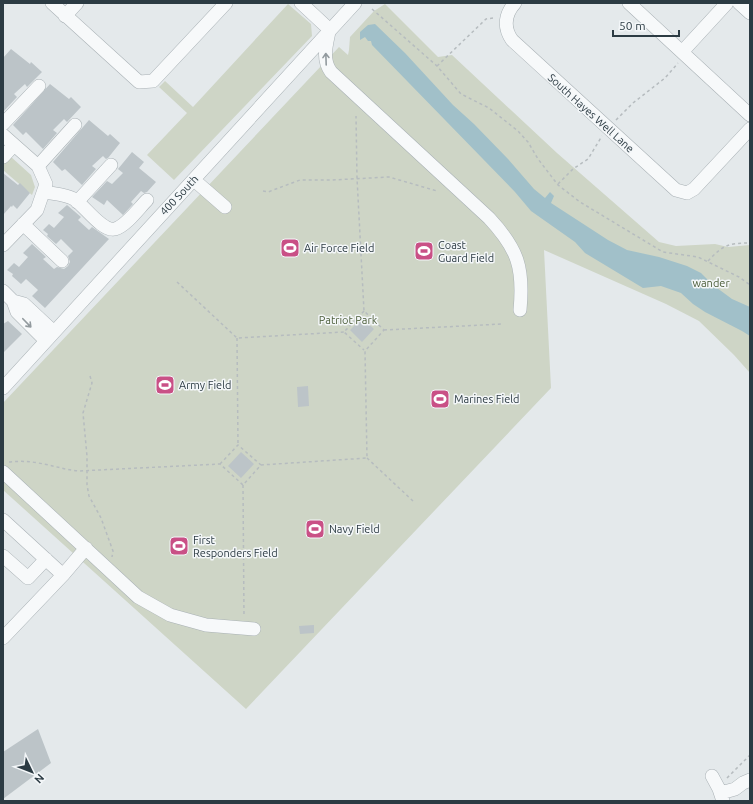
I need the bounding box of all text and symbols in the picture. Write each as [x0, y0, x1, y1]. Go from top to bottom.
scale bar [613, 12, 679, 38]
text: 50 m [619, 19, 646, 32]
one-way arrow [322, 52, 330, 65]
street label: South Hayes Well Lane [546, 71, 636, 155]
street label: 400 South [157, 173, 201, 217]
sports icon: Air Force Field [279, 237, 301, 259]
place label: Coast Guard Field [438, 239, 494, 264]
sports icon: Coast Guard Field [413, 240, 435, 262]
place label: Air Force Field [304, 242, 374, 254]
park label: wander [692, 277, 730, 289]
park label: Patriot Park [319, 314, 378, 326]
one-way arrow [22, 318, 32, 328]
sports icon: Army Field [154, 374, 176, 396]
place label: Army Field [179, 379, 231, 391]
sports icon: Marines Field [429, 388, 451, 410]
place label: Marines Field [454, 393, 520, 405]
sports icon: Navy Field [304, 518, 326, 540]
place label: Navy Field [329, 523, 380, 535]
place label: First Responders Field [193, 534, 278, 559]
sports icon: First Responders Field [168, 535, 190, 557]
north arrow [12, 752, 52, 792]
text: N [32, 772, 47, 786]

